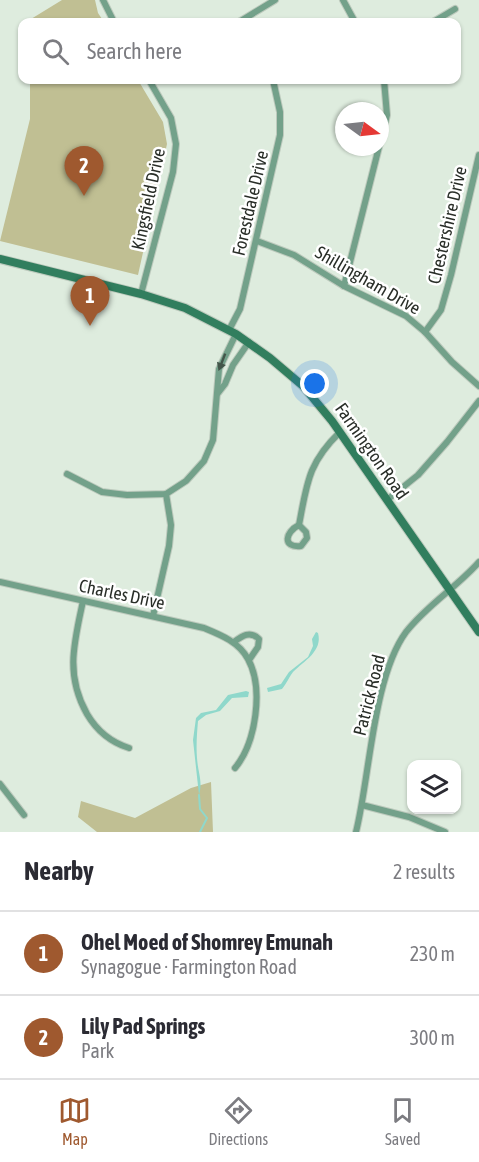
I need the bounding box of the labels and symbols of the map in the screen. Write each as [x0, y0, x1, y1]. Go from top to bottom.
north arrow [335, 102, 389, 156]
pin: 2 [64, 146, 104, 196]
street label: Kingsfield Drive [127, 146, 169, 252]
street label: Forestdale Drive [228, 148, 272, 258]
street label: Chestershire Drive [423, 164, 471, 286]
street label: Shillingham Drive [312, 241, 424, 319]
pin: 1 [70, 276, 110, 326]
one-way arrow [217, 353, 226, 371]
your location [300, 369, 329, 398]
street label: Farmington Road [331, 399, 413, 503]
street label: Charles Drive [77, 575, 167, 613]
street label: Patrick Road [349, 652, 389, 738]

